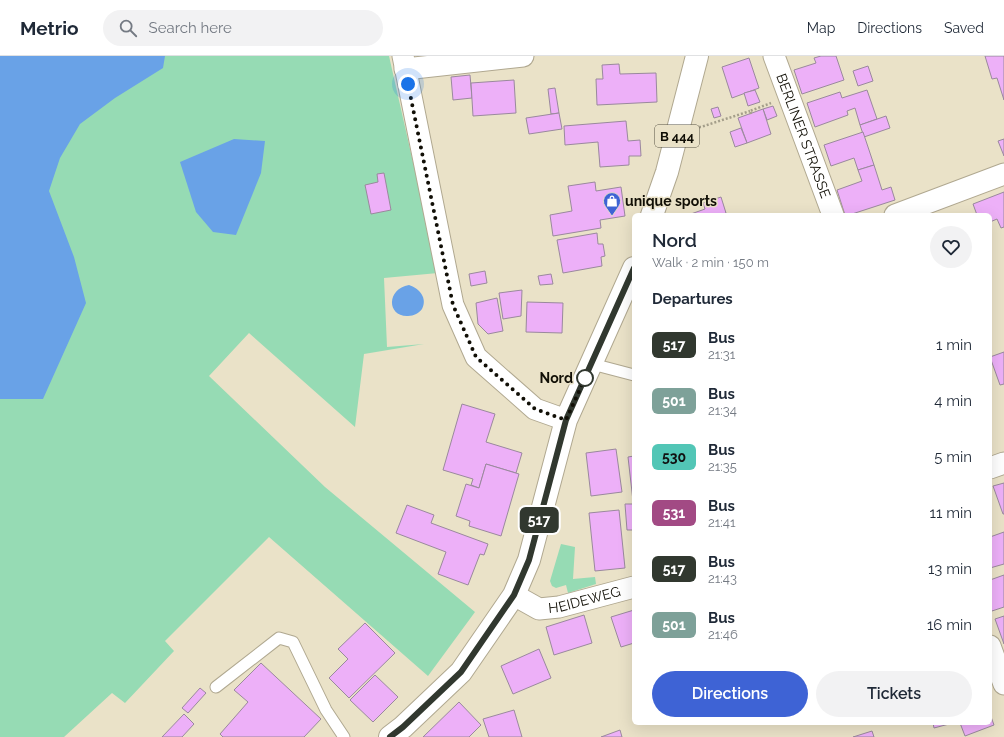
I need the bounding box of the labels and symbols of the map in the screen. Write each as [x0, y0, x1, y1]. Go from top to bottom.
street label: BERLINER STRASSE [773, 71, 834, 200]
your location [398, 74, 418, 94]
road number: B 444 [655, 125, 699, 147]
shop icon: unique sports [602, 191, 622, 216]
place label: unique sports [625, 193, 717, 209]
marker: Nord [576, 369, 594, 387]
place label: Nord [540, 370, 573, 386]
line badge: 517 [516, 507, 562, 533]
street label: HEIDEWEG [548, 583, 622, 616]

